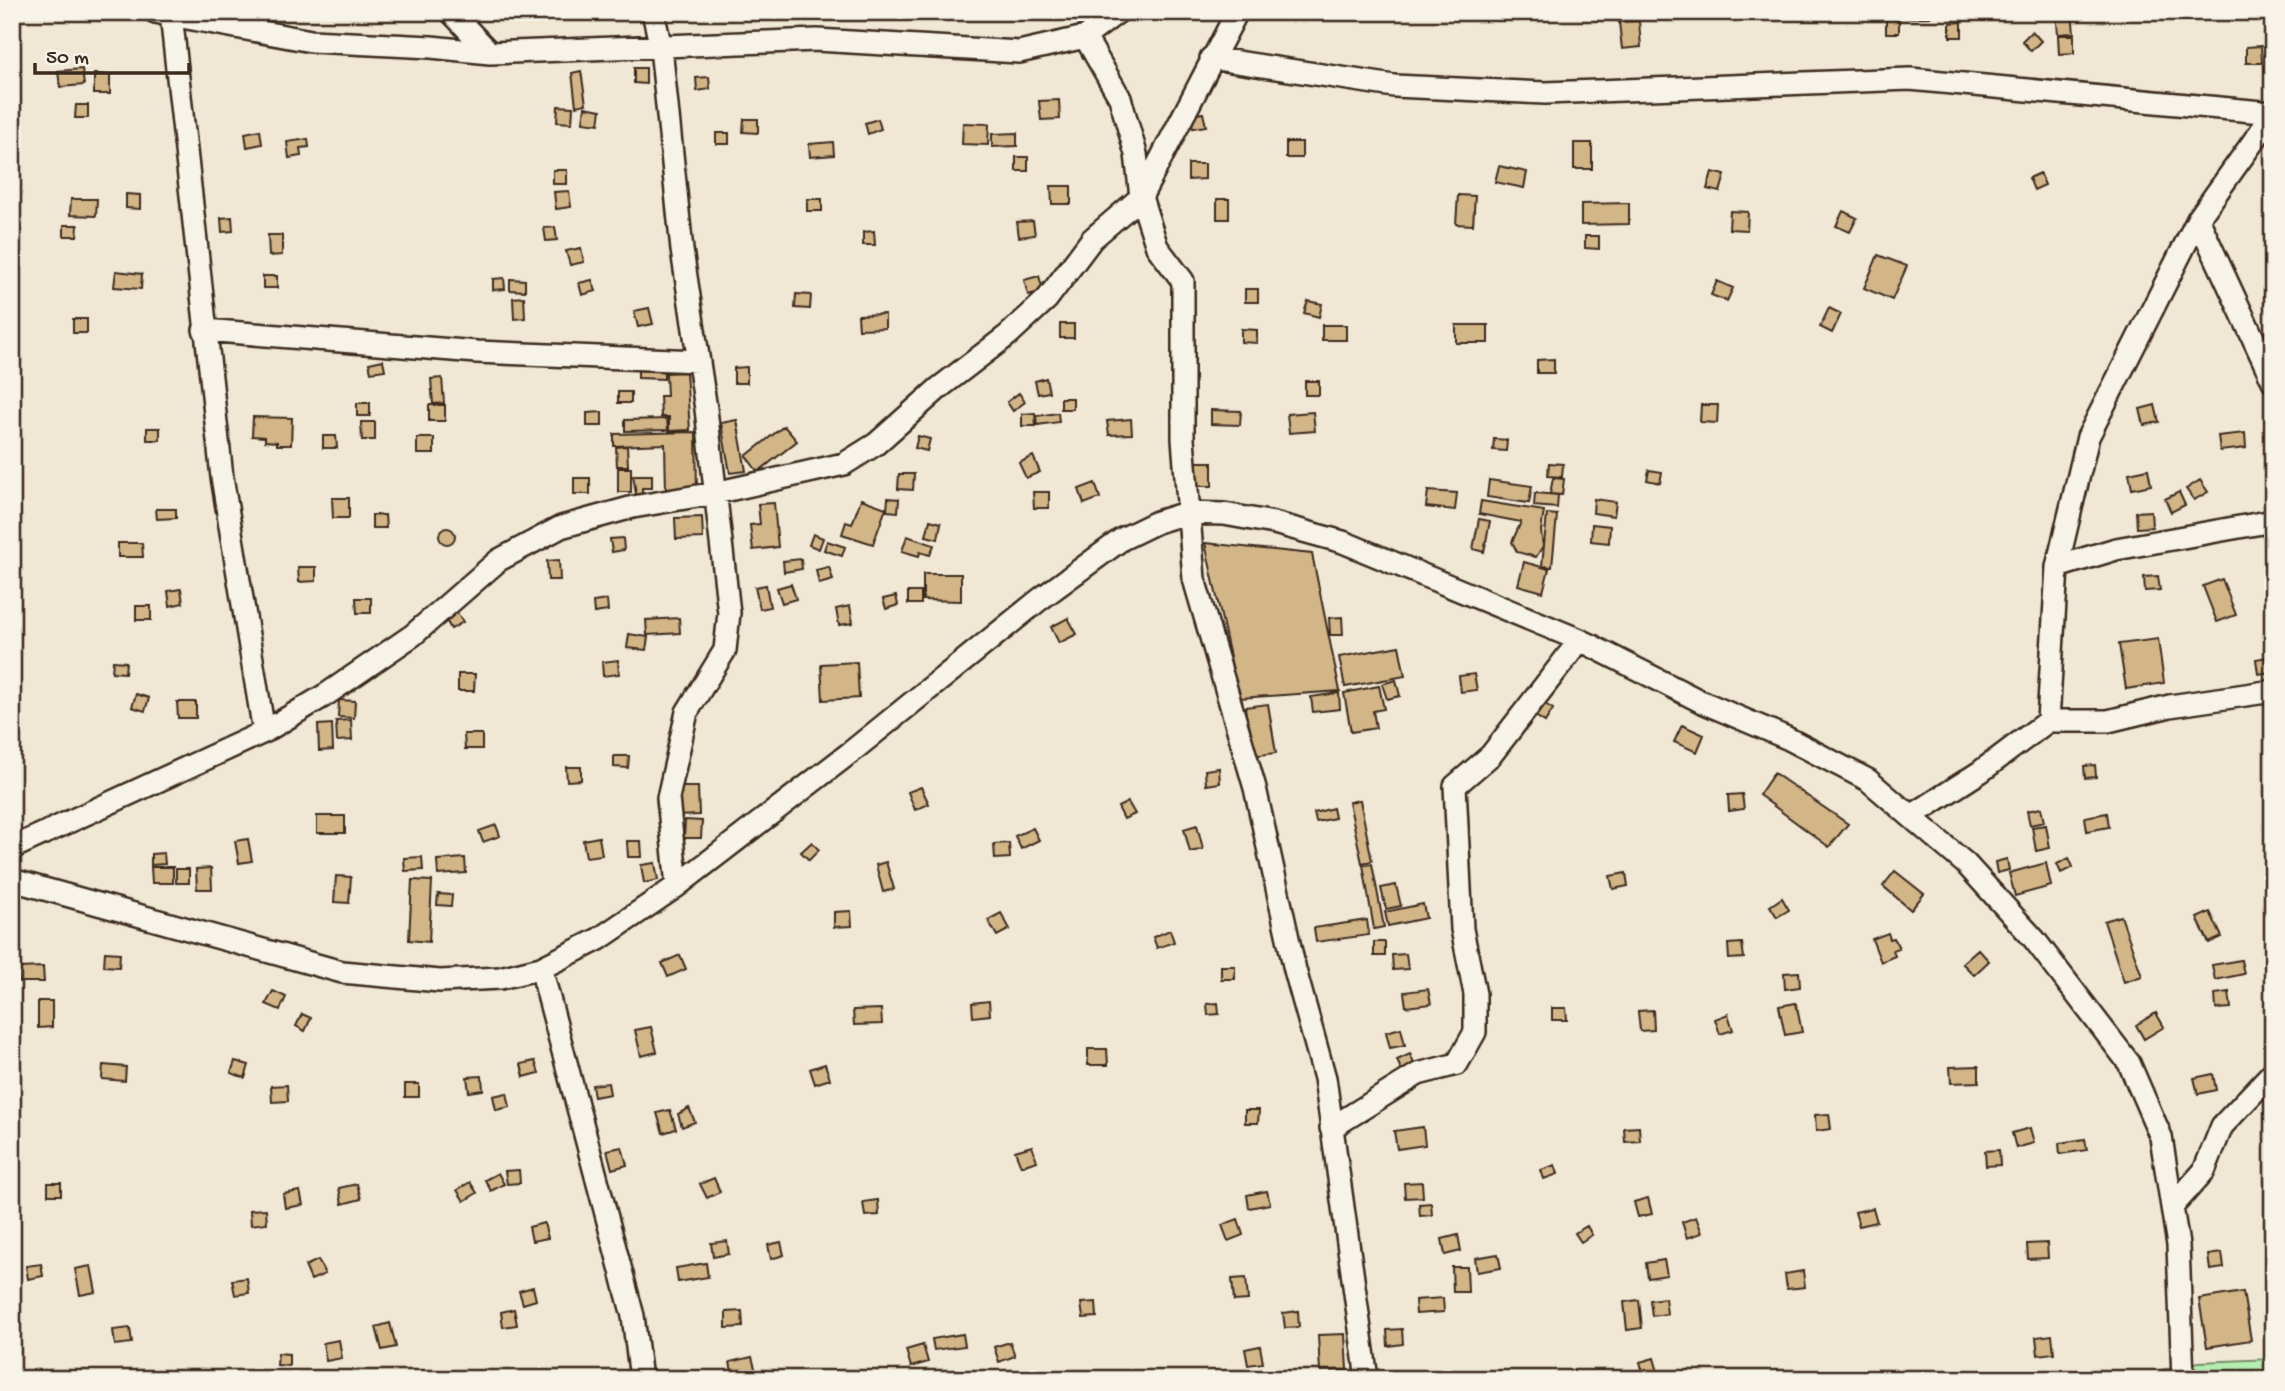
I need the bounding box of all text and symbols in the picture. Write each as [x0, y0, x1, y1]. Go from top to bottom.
scale bar [35, 32, 189, 76]
text: 50 m [46, 47, 89, 72]

